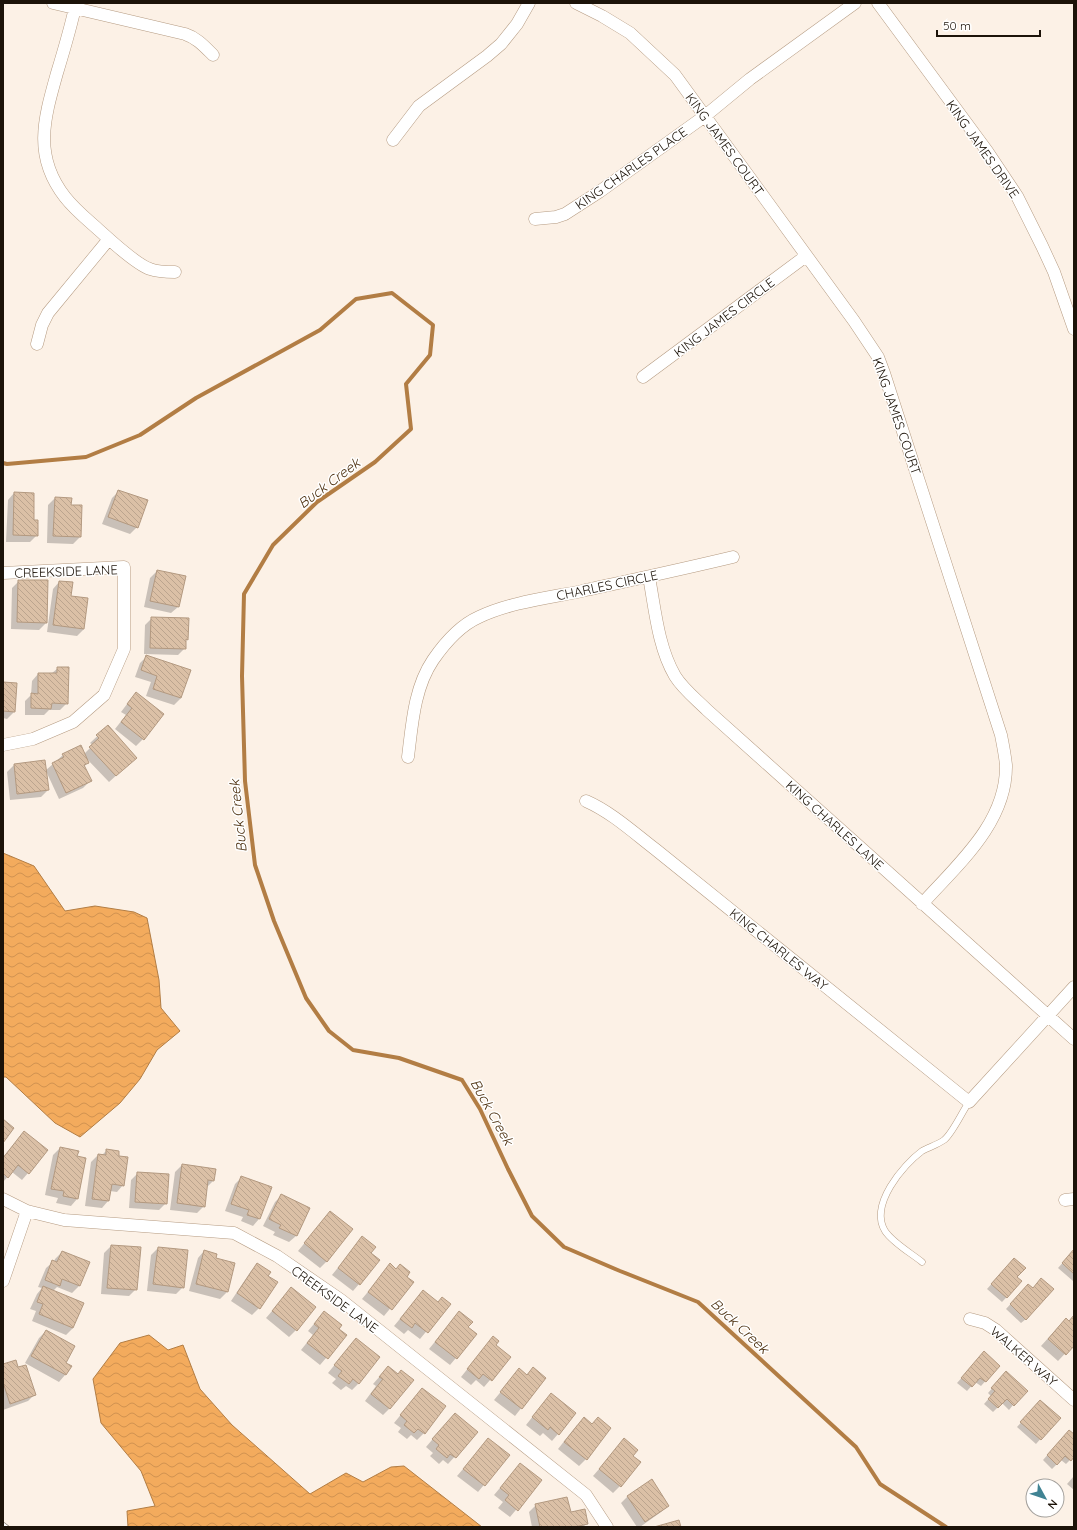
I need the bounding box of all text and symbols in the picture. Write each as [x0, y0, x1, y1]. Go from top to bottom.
scale bar [937, 12, 1040, 38]
text: 50 m [943, 18, 971, 33]
street label: KING JAMES COURT [682, 90, 768, 198]
street label: KING JAMES DRIVE [943, 97, 1023, 201]
street label: KING CHARLES PLACE [572, 123, 690, 213]
street label: KING JAMES CIRCLE [671, 274, 777, 360]
street label: KING JAMES COURT [869, 355, 925, 477]
water label: Buck Creek [294, 453, 365, 512]
street label: CREEKSIDE LANE [14, 561, 118, 581]
street label: CHARLES CIRCLE [555, 566, 659, 604]
water label: Buck Creek [225, 777, 251, 853]
street label: KING CHARLES LANE [783, 777, 887, 873]
street label: KING CHARLES WAY [727, 905, 832, 994]
water label: Buck Creek [466, 1076, 518, 1150]
street label: CREEKSIDE LANE [288, 1262, 382, 1336]
water label: Buck Creek [707, 1294, 774, 1359]
street label: WALKER WAY [987, 1323, 1061, 1390]
north arrow [1025, 1478, 1065, 1518]
text: N [1045, 1497, 1061, 1512]

